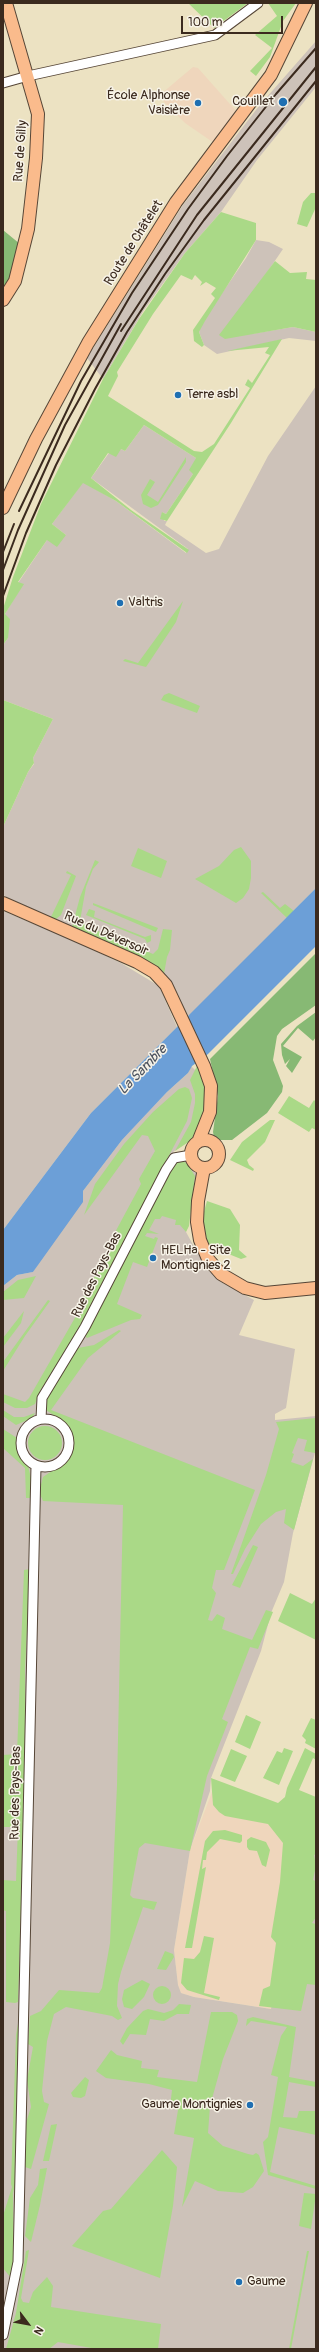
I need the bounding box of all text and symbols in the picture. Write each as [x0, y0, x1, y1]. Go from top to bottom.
scale bar [183, 8, 285, 34]
text: 100 m [188, 15, 222, 30]
place label: École Alphonse Vaisière [107, 88, 190, 119]
place label: Couillet [232, 94, 274, 110]
marker: Couillet [277, 96, 289, 108]
marker: École Alphonse Vaisière [193, 98, 203, 108]
street label: Rue de Gilly [11, 120, 31, 182]
street label: Route de Châtelet [101, 197, 167, 289]
place label: Terre asbl [186, 387, 238, 403]
marker: Terre asbl [173, 390, 183, 400]
place label: Valtris [128, 595, 163, 611]
marker: Valtris [115, 598, 125, 608]
street label: Rue du Déversoir [61, 908, 151, 960]
water label: La Sambre [115, 1041, 171, 1099]
street label: Rue des Pays-Bas [69, 1230, 125, 1320]
place label: HELHa - Site Montignies 2 [161, 1243, 231, 1274]
marker: HELHa - Site Montignies 2 [148, 1253, 158, 1263]
street label: Rue des Pays-Bas [7, 1746, 25, 1840]
place label: Gaume Montignies [141, 2097, 242, 2113]
marker: Gaume Montignies [245, 2100, 255, 2110]
place label: Gaume [247, 2274, 286, 2290]
marker: Gaume [234, 2277, 244, 2287]
north arrow [8, 2304, 48, 2344]
text: N [31, 2324, 46, 2337]

